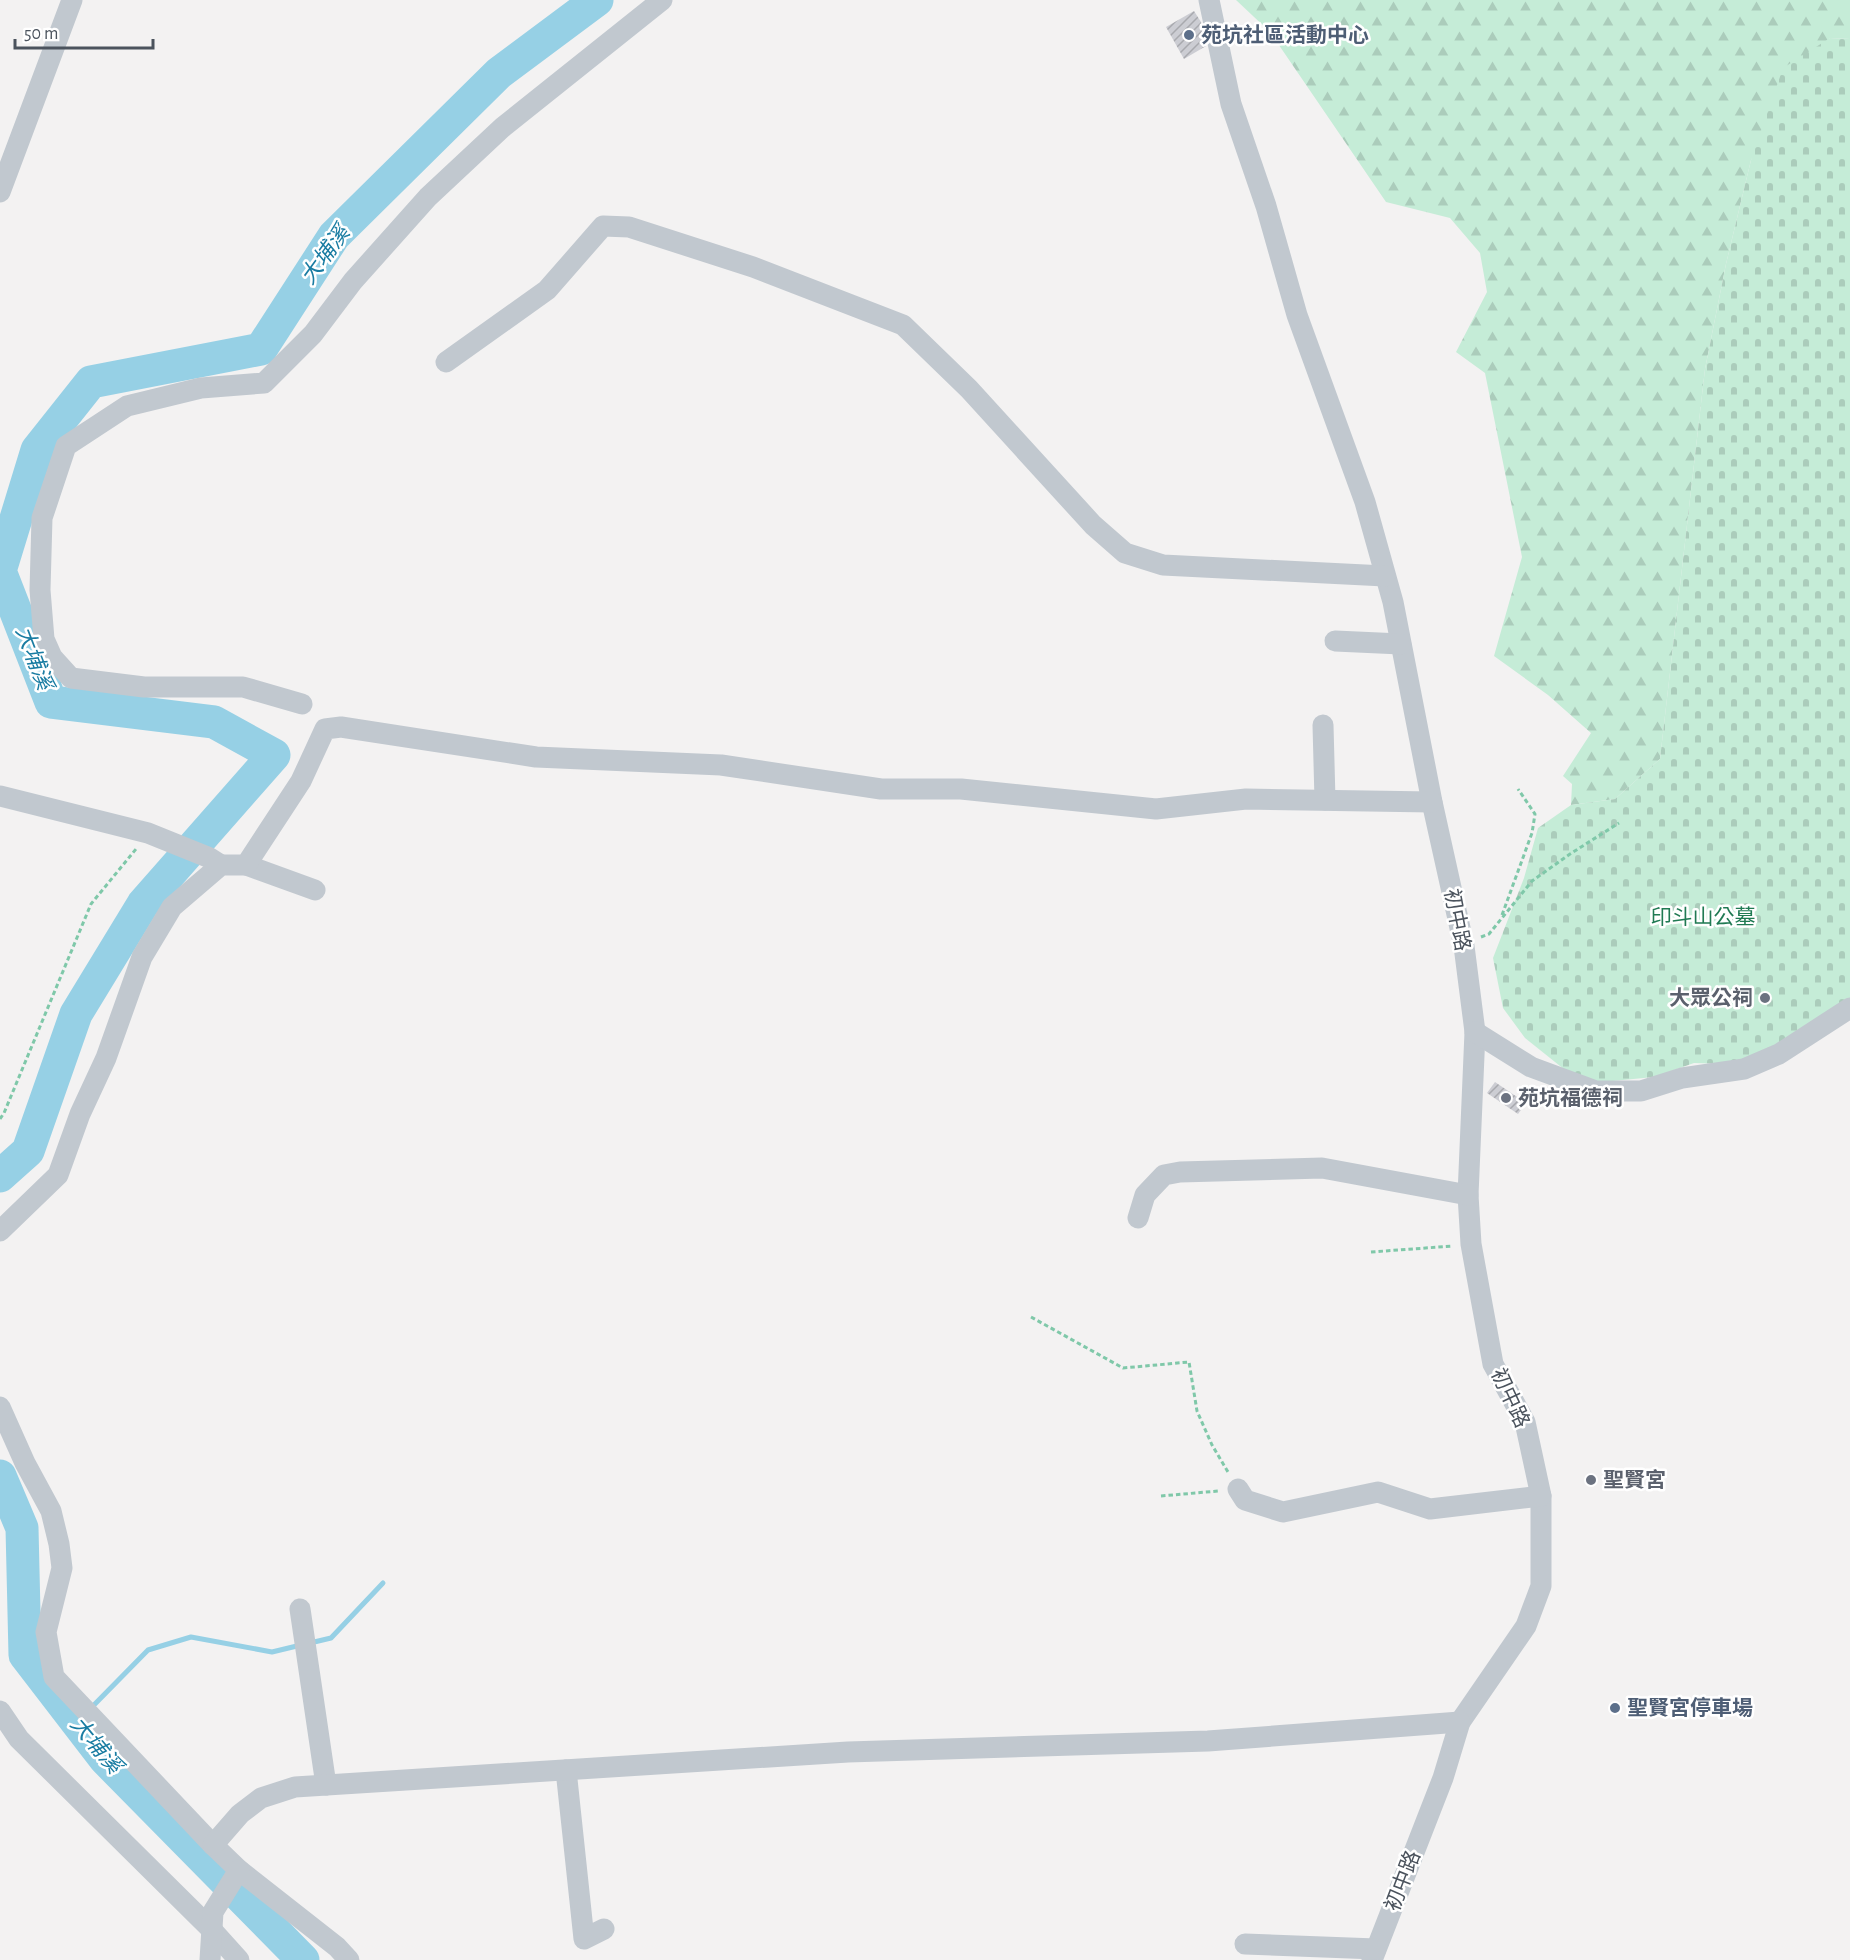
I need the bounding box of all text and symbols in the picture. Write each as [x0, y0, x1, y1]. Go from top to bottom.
scale bar [15, 12, 153, 50]
place label: 苑坑社區活動中心 [1201, 23, 1369, 46]
text: 50 m [24, 25, 58, 43]
marker: 苑坑社區活動中心 [1182, 28, 1196, 42]
water label: 大埔溪 [296, 219, 355, 288]
water label: 大埔溪 [12, 623, 58, 696]
street label: 初中路 [1441, 887, 1474, 953]
park label: 印斗山公墓 [1651, 906, 1756, 928]
place label: 大眾公祠 [1669, 987, 1753, 1009]
marker: 大眾公祠 [1758, 991, 1772, 1005]
place label: 苑坑福德祠 [1518, 1086, 1623, 1109]
marker: 苑坑福德祠 [1499, 1091, 1513, 1105]
street label: 初中路 [1487, 1365, 1534, 1431]
place label: 聖賢宮 [1603, 1468, 1666, 1491]
marker: 聖賢宮 [1584, 1473, 1598, 1487]
place label: 聖賢宮停車場 [1627, 1696, 1753, 1719]
marker: 聖賢宮停車場 [1608, 1701, 1622, 1715]
water label: 大埔溪 [66, 1712, 128, 1780]
street label: 初中路 [1381, 1847, 1424, 1914]

